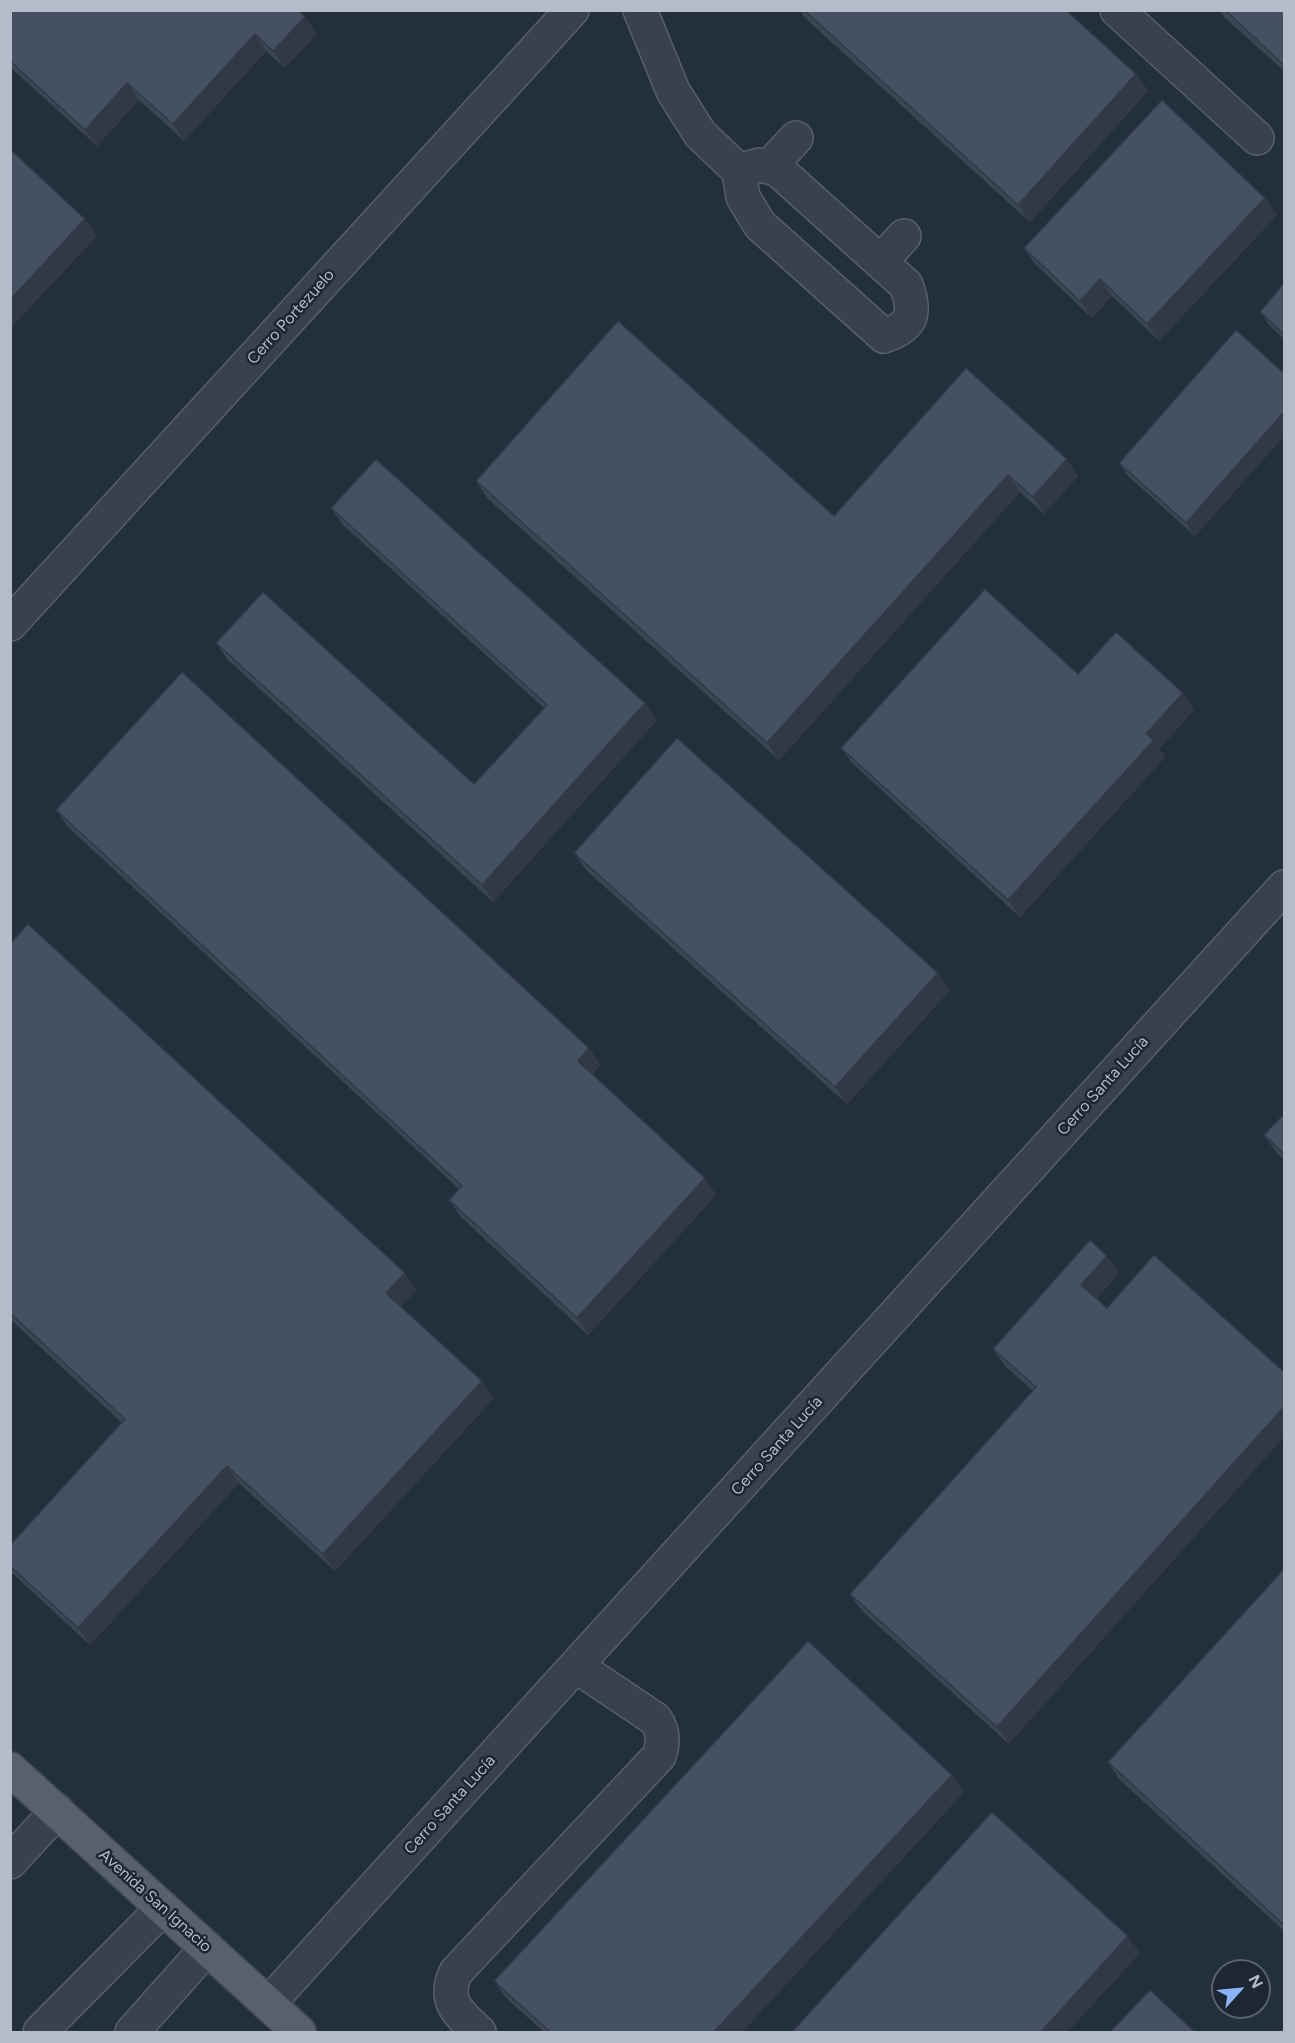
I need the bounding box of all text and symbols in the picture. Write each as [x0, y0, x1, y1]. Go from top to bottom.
street label: Cerro Portezuelo [243, 266, 339, 368]
street label: Cerro Santa Lucía [1053, 1032, 1153, 1140]
street label: Cerro Santa Lucía [727, 1392, 827, 1500]
street label: Cerro Santa Lucía [400, 1751, 500, 1859]
street label: Avenida San Ignacio [95, 1845, 215, 1957]
north arrow [1211, 1959, 1271, 2019]
text: N [1244, 1972, 1267, 1991]

